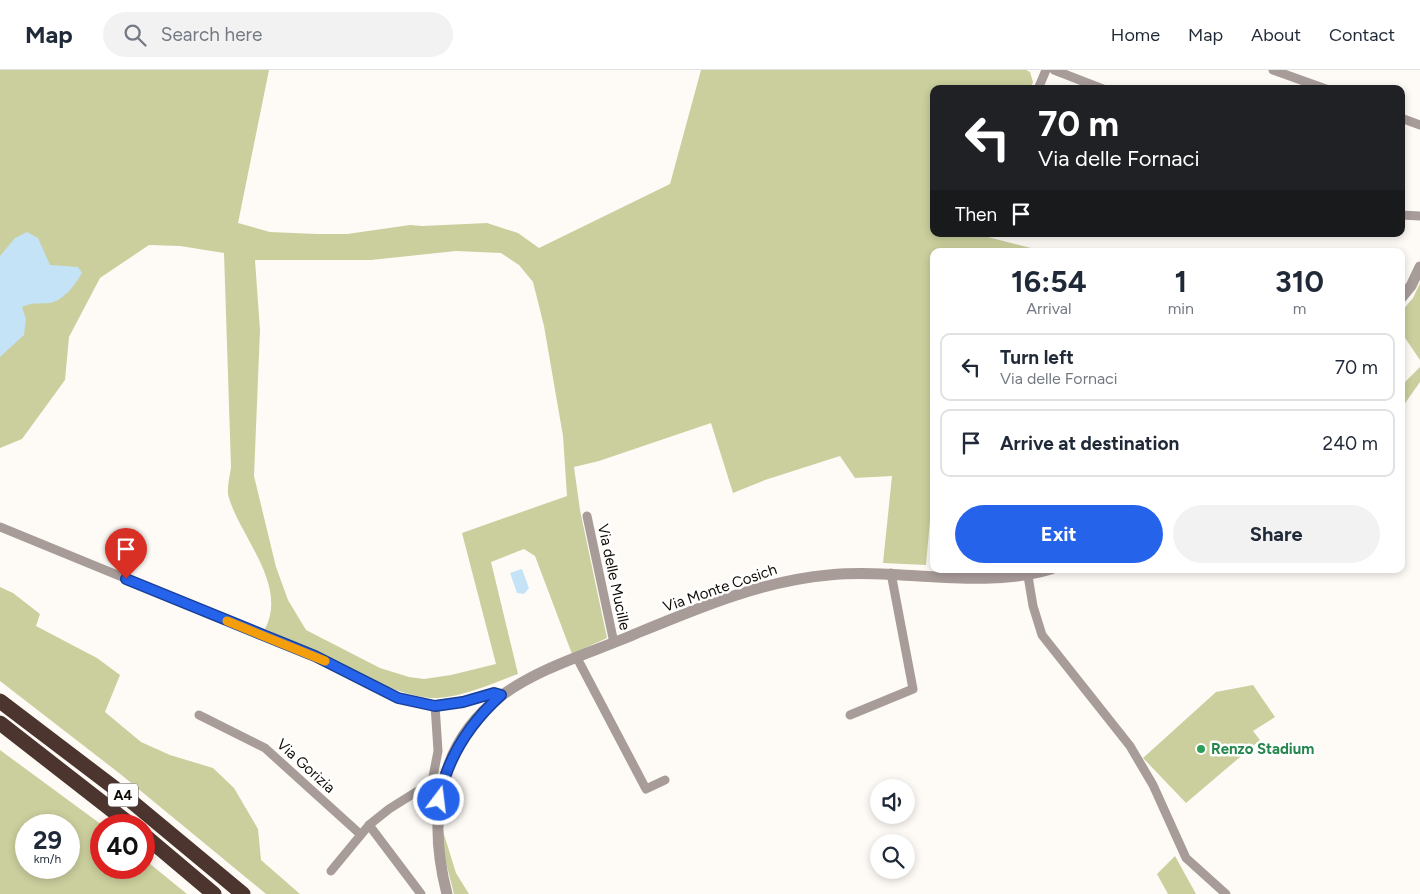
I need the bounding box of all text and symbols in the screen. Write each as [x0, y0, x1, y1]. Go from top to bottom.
search box [103, 12, 453, 57]
text: Map [25, 20, 73, 49]
icon: search [121, 21, 149, 49]
text: Search here [161, 23, 262, 46]
text: Home [1111, 24, 1160, 46]
text: Map [1188, 24, 1223, 46]
text: About [1251, 24, 1301, 46]
text: Contact [1329, 24, 1395, 46]
text: 70 m [1038, 103, 1119, 145]
icon: left [955, 105, 1020, 170]
text: Via delle Fornaci [1038, 145, 1200, 172]
icon: arrive [1007, 200, 1035, 228]
text: Then [955, 203, 997, 226]
text: 16:54 [1011, 263, 1087, 300]
text: 1 [1175, 263, 1187, 300]
text: 310 [1275, 263, 1324, 300]
text: Arrival [1026, 299, 1071, 318]
text: min [1168, 299, 1194, 318]
text: m [1293, 299, 1306, 318]
text: Turn left [1000, 346, 1074, 369]
icon: left [957, 353, 985, 381]
text: 70 m [1335, 356, 1378, 379]
text: Via delle Fornaci [1000, 369, 1118, 388]
icon: arrive [957, 429, 985, 457]
text: Arrive at destination [1000, 432, 1179, 455]
text: 240 m [1323, 432, 1378, 455]
button: Exit [955, 505, 1163, 563]
button: Share [1173, 505, 1380, 563]
street label: Via delle Mucille [594, 522, 634, 632]
pin [105, 528, 147, 579]
icon: arrive [112, 535, 140, 563]
street label: Via Monte Cosich [661, 560, 779, 616]
street label: Via Gorizia [273, 735, 339, 797]
place label: Renzo Stadium [1211, 740, 1314, 758]
marker: Renzo Stadium [1195, 743, 1207, 755]
position arrow [412, 773, 464, 825]
map controls [870, 779, 915, 879]
button: sound [870, 779, 915, 824]
road number: A4 [108, 784, 138, 806]
speed limit sign: 40 [90, 814, 155, 879]
text: 29 [33, 825, 62, 855]
button: search [870, 834, 915, 879]
text: km/h [34, 852, 61, 866]

